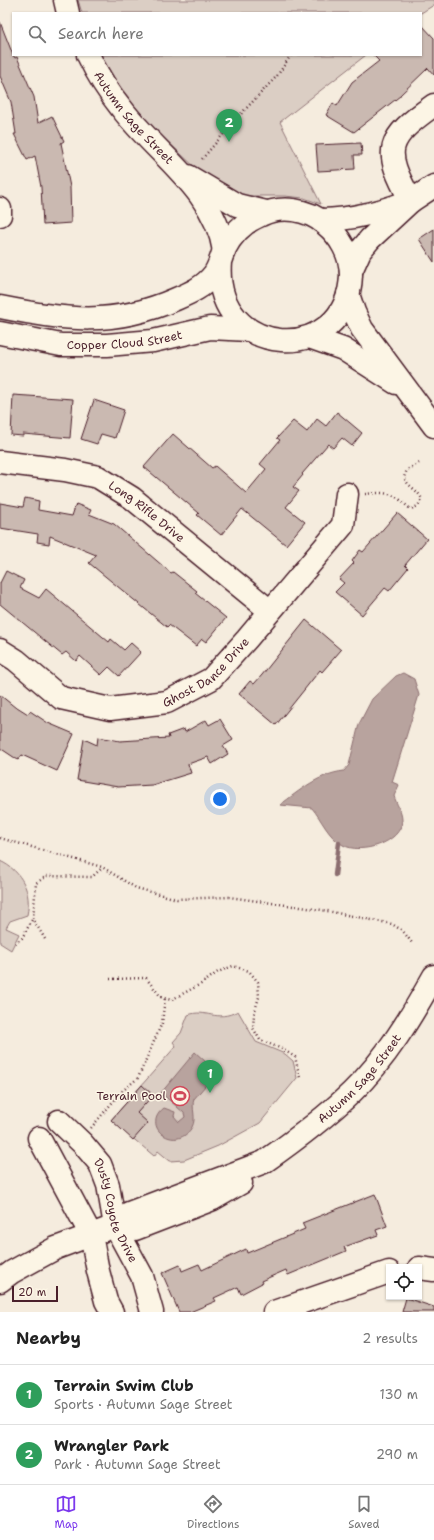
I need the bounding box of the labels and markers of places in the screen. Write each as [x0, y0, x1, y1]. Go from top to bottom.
pin: 2 [216, 109, 242, 142]
pin: 1 [197, 1060, 223, 1093]
sports icon: Terrain Pool [169, 1085, 191, 1107]
place label: Terrain Pool [97, 1088, 166, 1104]

